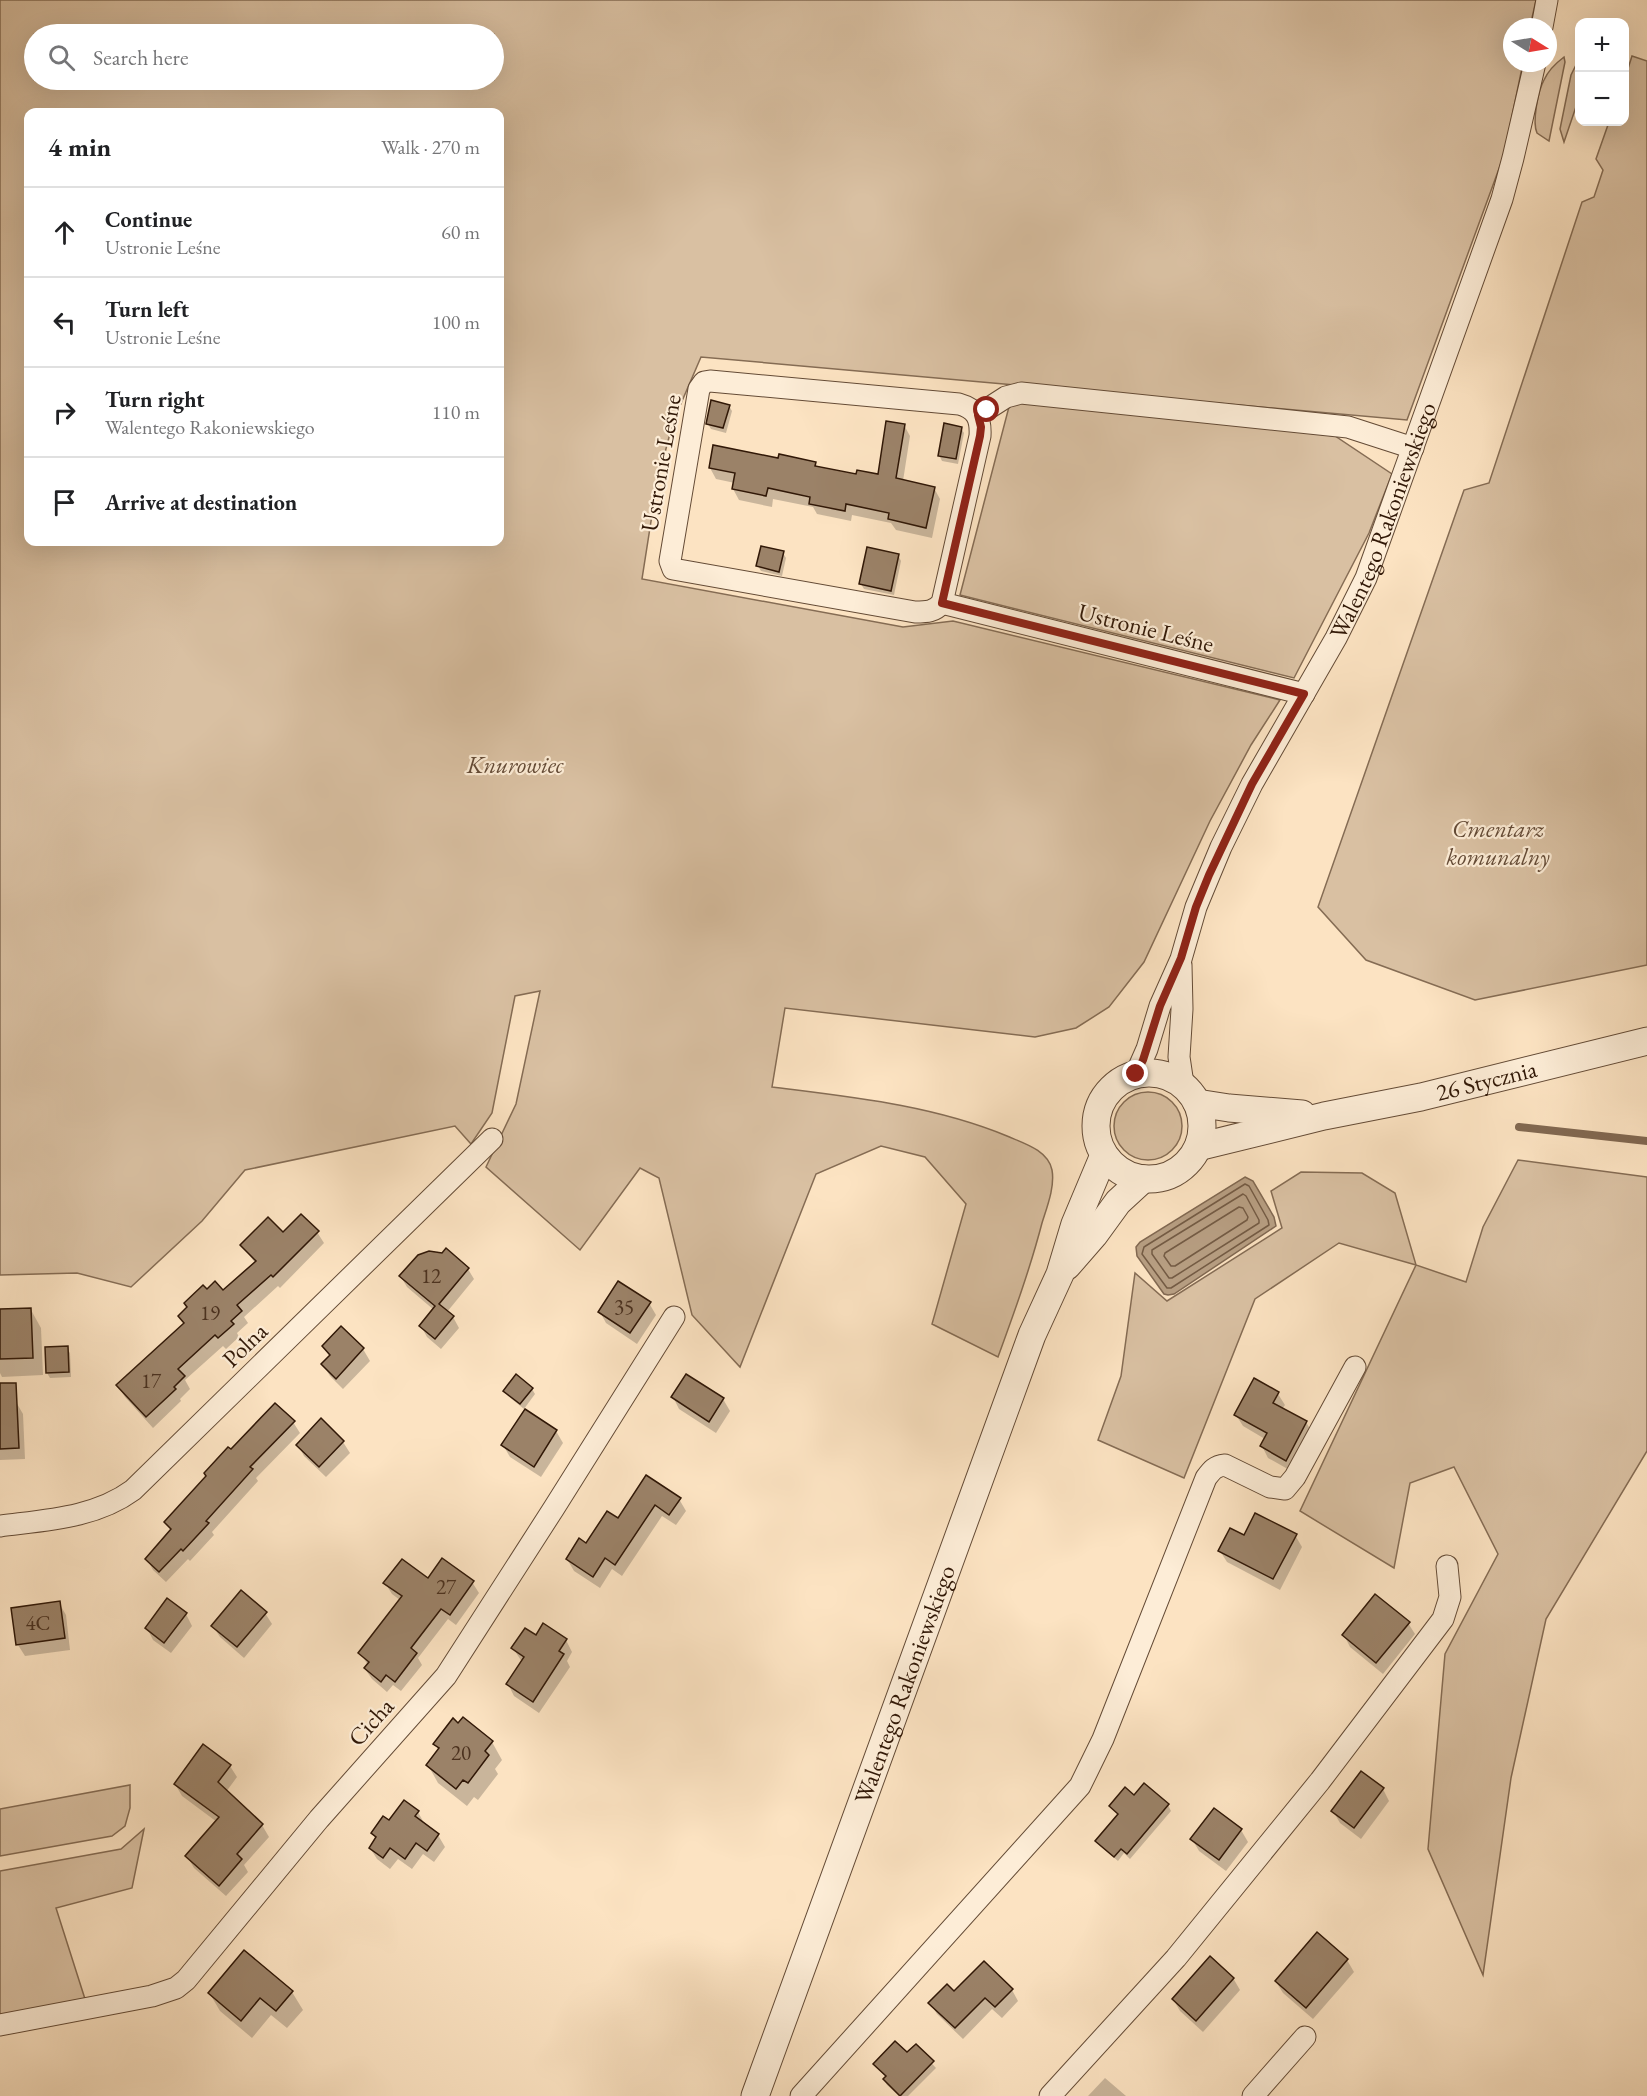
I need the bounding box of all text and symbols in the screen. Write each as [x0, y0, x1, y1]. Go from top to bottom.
north arrow [1503, 18, 1557, 72]
map controls [1575, 18, 1629, 126]
button: + [1575, 18, 1629, 72]
search box [24, 24, 504, 90]
icon: search [45, 41, 78, 74]
text: Search here [93, 43, 188, 72]
button: − [1575, 72, 1629, 126]
text: 4 min [48, 130, 111, 164]
text: Walk · 270 m [381, 134, 480, 160]
text: Continue [105, 205, 192, 234]
icon: ahead [48, 216, 81, 249]
text: 60 m [441, 219, 480, 245]
text: Ustronie Leśne [105, 234, 221, 260]
text: Turn left [105, 295, 189, 324]
icon: left [48, 306, 81, 339]
text: 100 m [432, 309, 480, 335]
text: Ustronie Leśne [105, 324, 221, 350]
text: Turn right [105, 385, 204, 414]
street label: Ustronie Leśne [633, 392, 688, 534]
icon: right [48, 396, 81, 429]
route start [973, 396, 999, 422]
street label: Walentego Rakoniewskiego [1322, 398, 1443, 644]
text: 110 m [432, 399, 480, 425]
text: Walentego Rakoniewskiego [105, 414, 315, 440]
icon: arrive [48, 486, 81, 519]
text: Arrive at destination [105, 488, 297, 517]
street label: Ustronie Leśne [1075, 596, 1217, 659]
park label: Knurowiec [466, 749, 564, 780]
park label: Cmentarz komunalny [1446, 813, 1550, 872]
street label: 26 Stycznia [1433, 1053, 1540, 1108]
route end [1122, 1060, 1148, 1086]
house number: 12 [421, 1262, 441, 1289]
house number: 35 [614, 1293, 634, 1320]
house number: 19 [200, 1299, 220, 1326]
street label: Polna [215, 1315, 274, 1374]
house number: 17 [141, 1367, 162, 1394]
street label: Walentego Rakoniewskiego [847, 1560, 962, 1808]
house number: 27 [436, 1573, 457, 1600]
house number: 4C [26, 1609, 51, 1636]
street label: Cicha [341, 1691, 401, 1752]
house number: 20 [451, 1739, 471, 1766]

